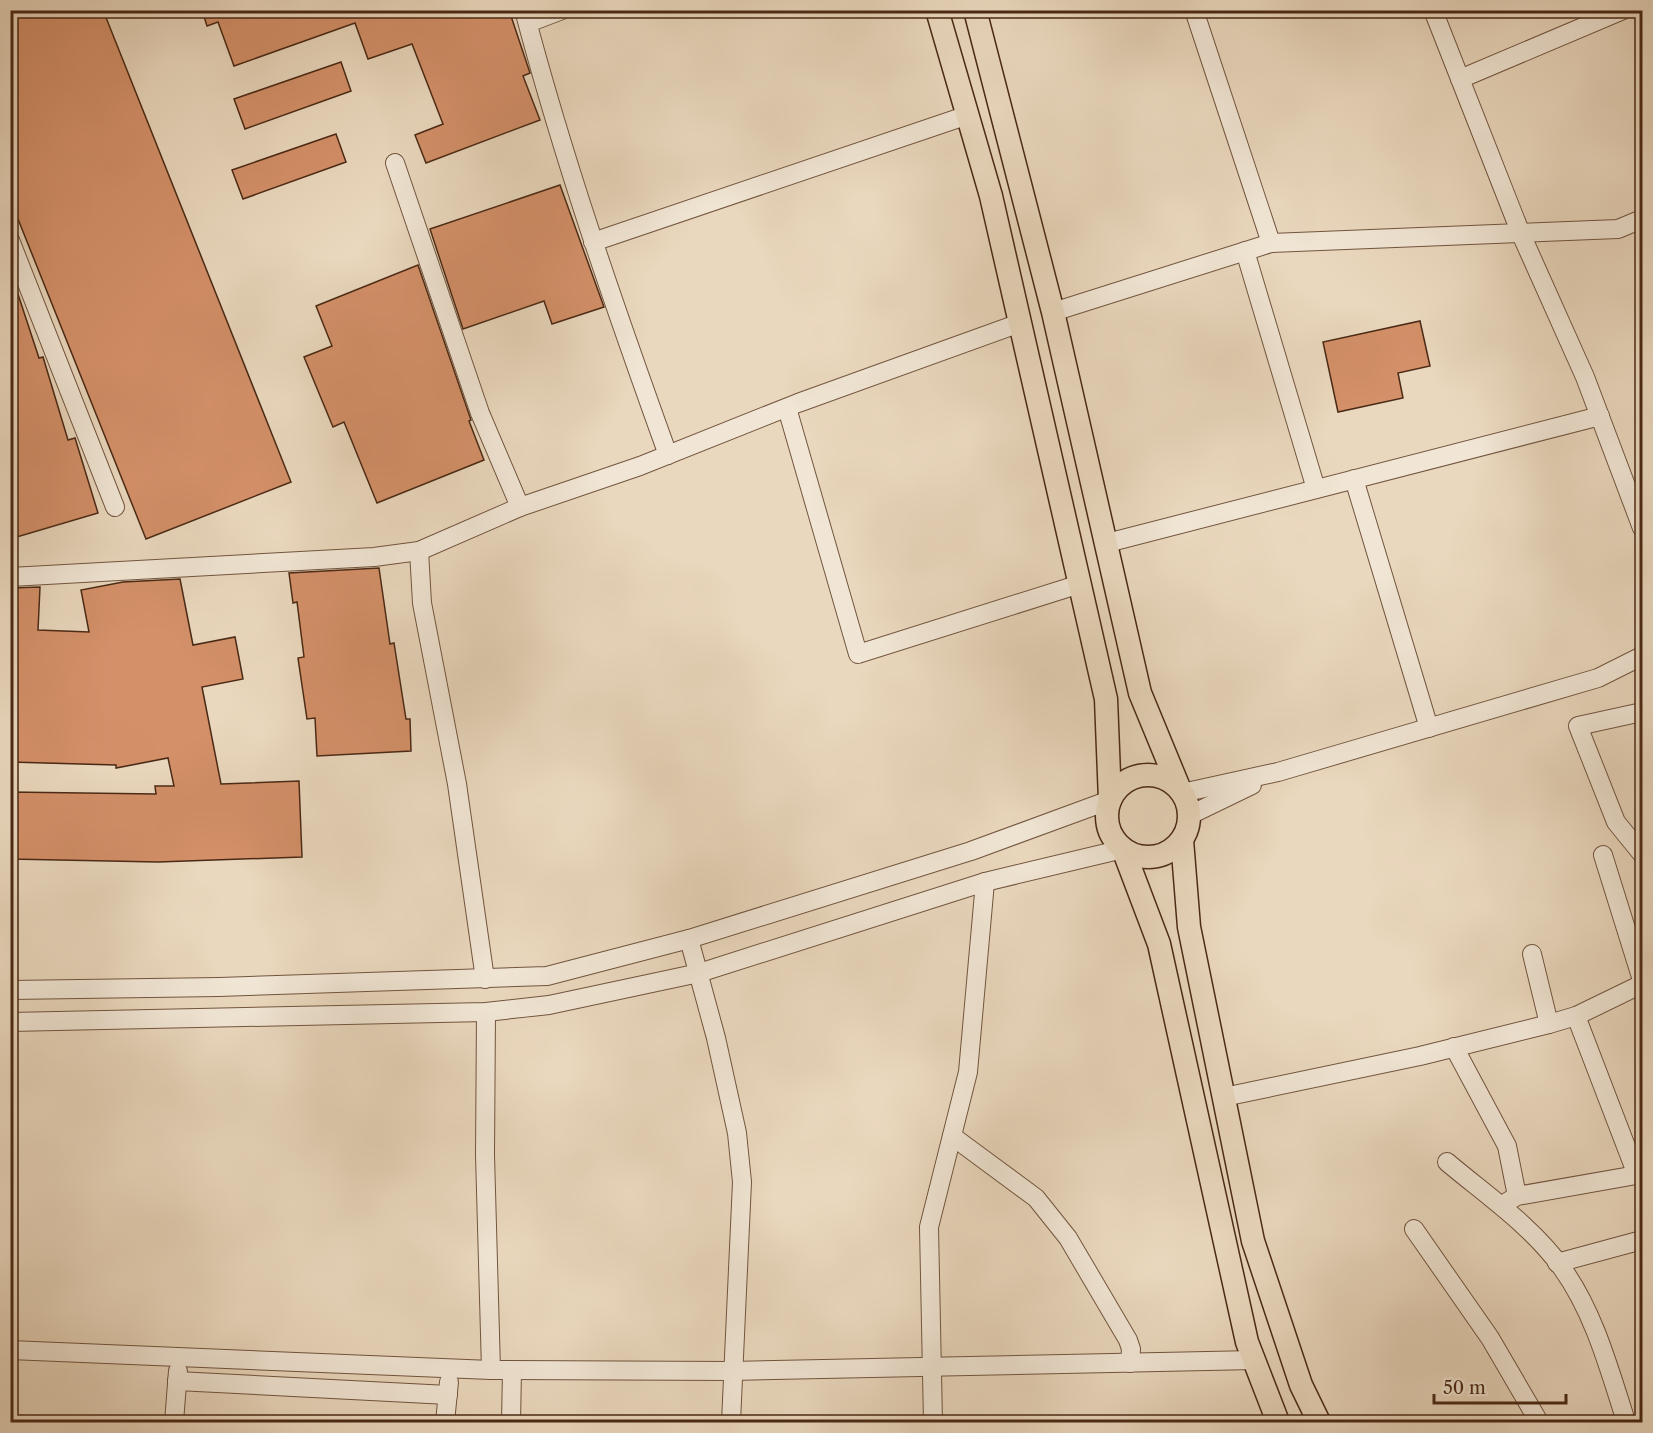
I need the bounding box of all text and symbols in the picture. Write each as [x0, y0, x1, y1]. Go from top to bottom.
scale bar [1434, 1367, 1566, 1405]
text: 50 m [1443, 1377, 1486, 1399]

